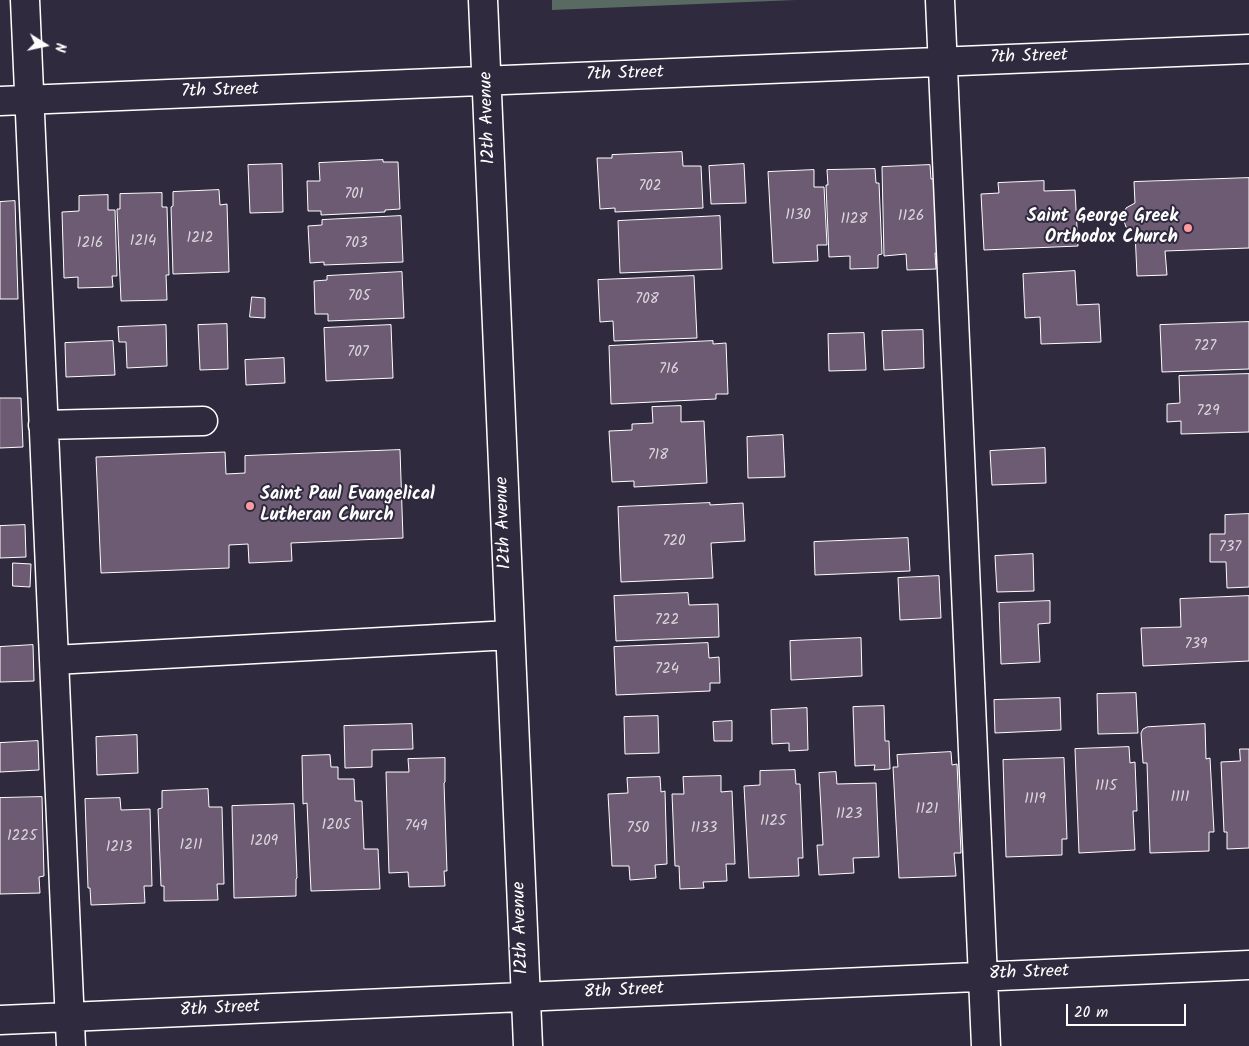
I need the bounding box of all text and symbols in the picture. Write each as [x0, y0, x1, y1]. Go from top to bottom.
north arrow [20, 20, 70, 70]
text: N [48, 41, 71, 54]
street label: 7th Street [990, 46, 1068, 70]
street label: 7th Street [586, 63, 664, 87]
street label: 12th Avenue [477, 71, 501, 165]
street label: 7th Street [181, 80, 259, 104]
house number: 702 [638, 178, 662, 196]
house number: 701 [344, 186, 364, 204]
house number: 1130 [785, 207, 811, 225]
place label: Saint George Greek Orthodox Church [1027, 207, 1178, 250]
house number: 1126 [898, 208, 924, 226]
house number: 1128 [840, 211, 868, 229]
marker: Saint George Greek Orthodox Church [1182, 222, 1194, 234]
house number: 1212 [187, 230, 213, 248]
house number: 1214 [130, 233, 156, 251]
house number: 1216 [77, 235, 103, 253]
house number: 703 [345, 235, 367, 253]
house number: 705 [348, 288, 370, 306]
house number: 708 [635, 291, 659, 309]
house number: 727 [1194, 338, 1216, 356]
house number: 707 [347, 344, 369, 362]
house number: 716 [659, 361, 679, 379]
house number: 729 [1197, 403, 1219, 421]
house number: 718 [648, 447, 668, 465]
street label: 12th Avenue [493, 476, 517, 570]
place label: Saint Paul Evangelical Lutheran Church [260, 485, 435, 528]
marker: Saint Paul Evangelical Lutheran Church [244, 500, 256, 512]
house number: 720 [662, 533, 686, 551]
house number: 737 [1219, 539, 1241, 557]
house number: 722 [655, 612, 679, 630]
house number: 739 [1185, 636, 1207, 654]
house number: 724 [655, 661, 679, 679]
house number: 1115 [1095, 778, 1117, 796]
house number: 1111 [1171, 789, 1189, 807]
house number: 1119 [1024, 791, 1046, 809]
house number: 1121 [916, 801, 938, 819]
house number: 1123 [836, 806, 862, 824]
house number: 1125 [760, 813, 786, 831]
house number: 1205 [322, 817, 350, 835]
house number: 749 [405, 818, 427, 836]
house number: 750 [627, 820, 649, 838]
house number: 1133 [691, 820, 717, 838]
house number: 1225 [7, 828, 37, 846]
house number: 1209 [250, 833, 278, 851]
house number: 1211 [180, 837, 202, 855]
house number: 1213 [106, 839, 132, 857]
street label: 12th Avenue [510, 881, 534, 975]
street label: 8th Street [988, 962, 1070, 986]
street label: 8th Street [583, 979, 665, 1005]
scale bar [1069, 994, 1189, 1026]
street label: 8th Street [179, 997, 261, 1023]
text: 20 m [1074, 1001, 1108, 1025]

